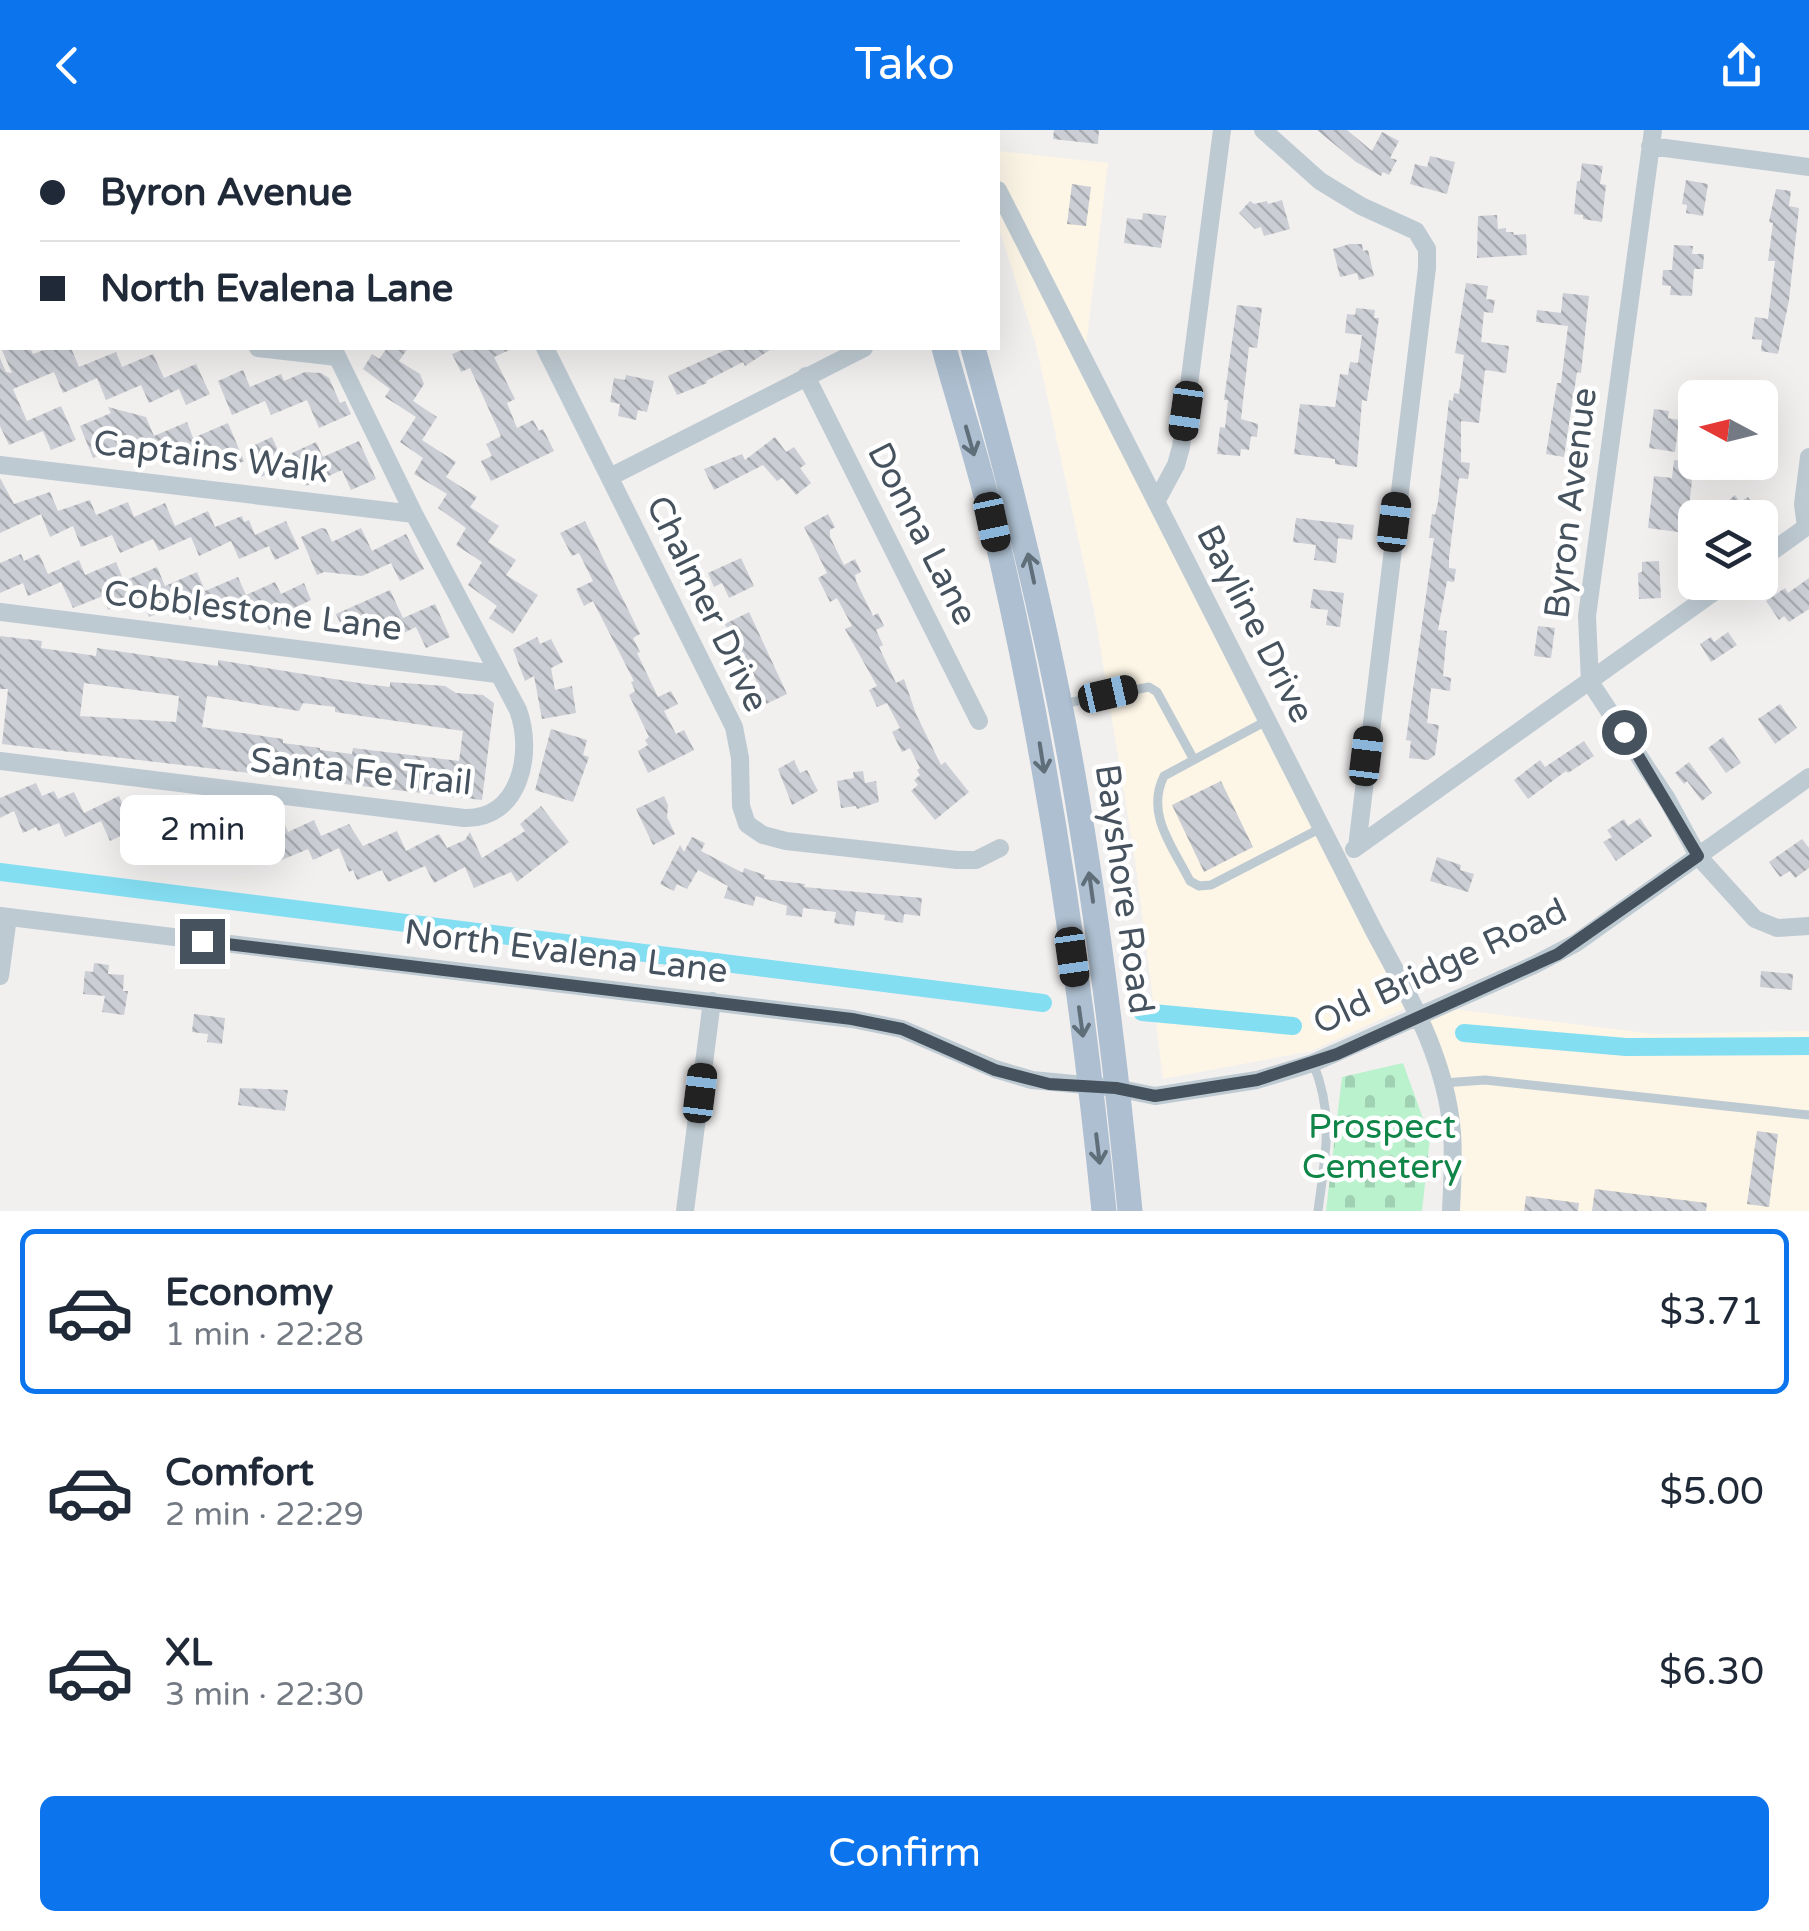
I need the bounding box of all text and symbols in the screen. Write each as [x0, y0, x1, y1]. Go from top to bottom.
icon: back [40, 38, 95, 93]
text: Tako [854, 38, 955, 92]
icon: share [1714, 38, 1769, 93]
text: Byron Avenue [100, 170, 352, 216]
text: North Evalena Lane [100, 266, 453, 312]
car [1167, 379, 1205, 443]
north arrow [1678, 380, 1778, 480]
map controls [1678, 380, 1778, 600]
street label: Byron Avenue [1536, 385, 1606, 621]
street label: Captains Walk [91, 422, 331, 492]
one-way arrow [962, 425, 980, 457]
street label: Donna Lane [858, 436, 986, 632]
street label: Chalmer Drive [637, 489, 777, 719]
car [971, 490, 1013, 554]
car [1375, 490, 1413, 554]
button: layers [1678, 500, 1778, 600]
street label: Bayline Drive [1187, 518, 1323, 730]
one-way arrow [1020, 552, 1039, 584]
street label: Cobblestone Lane [102, 572, 404, 650]
car [1075, 673, 1141, 715]
route start [1602, 710, 1647, 755]
car [1347, 724, 1385, 788]
street label: Santa Fe Trail [248, 739, 474, 805]
one-way arrow [1033, 741, 1052, 774]
street label: Bayshore Road [1086, 762, 1162, 1016]
callout: 2 min [120, 796, 284, 866]
text: 2 min [160, 811, 245, 849]
one-way arrow [1081, 871, 1099, 904]
street label: Old Bridge Road [1306, 890, 1574, 1044]
street label: North Evalena Lane [402, 911, 730, 993]
route end [180, 919, 225, 964]
car [1053, 925, 1091, 989]
one-way arrow [1072, 1005, 1091, 1038]
car [681, 1061, 719, 1125]
park label: Prospect Cemetery [1302, 1106, 1462, 1188]
one-way arrow [1089, 1132, 1107, 1165]
icon: car [45, 1267, 135, 1357]
text: Economy [165, 1270, 333, 1316]
text: $3.71 [1659, 1289, 1764, 1335]
text: 1 min · 22:28 [165, 1316, 364, 1354]
icon: car [45, 1447, 135, 1537]
text: Comfort [165, 1450, 314, 1496]
text: $5.00 [1659, 1469, 1764, 1515]
text: 2 min · 22:29 [165, 1496, 364, 1534]
icon: car [45, 1627, 135, 1717]
text: XL [165, 1630, 212, 1676]
text: $6.30 [1659, 1649, 1764, 1695]
text: 3 min · 22:30 [165, 1676, 364, 1714]
button: Confirm [40, 1796, 1769, 1911]

